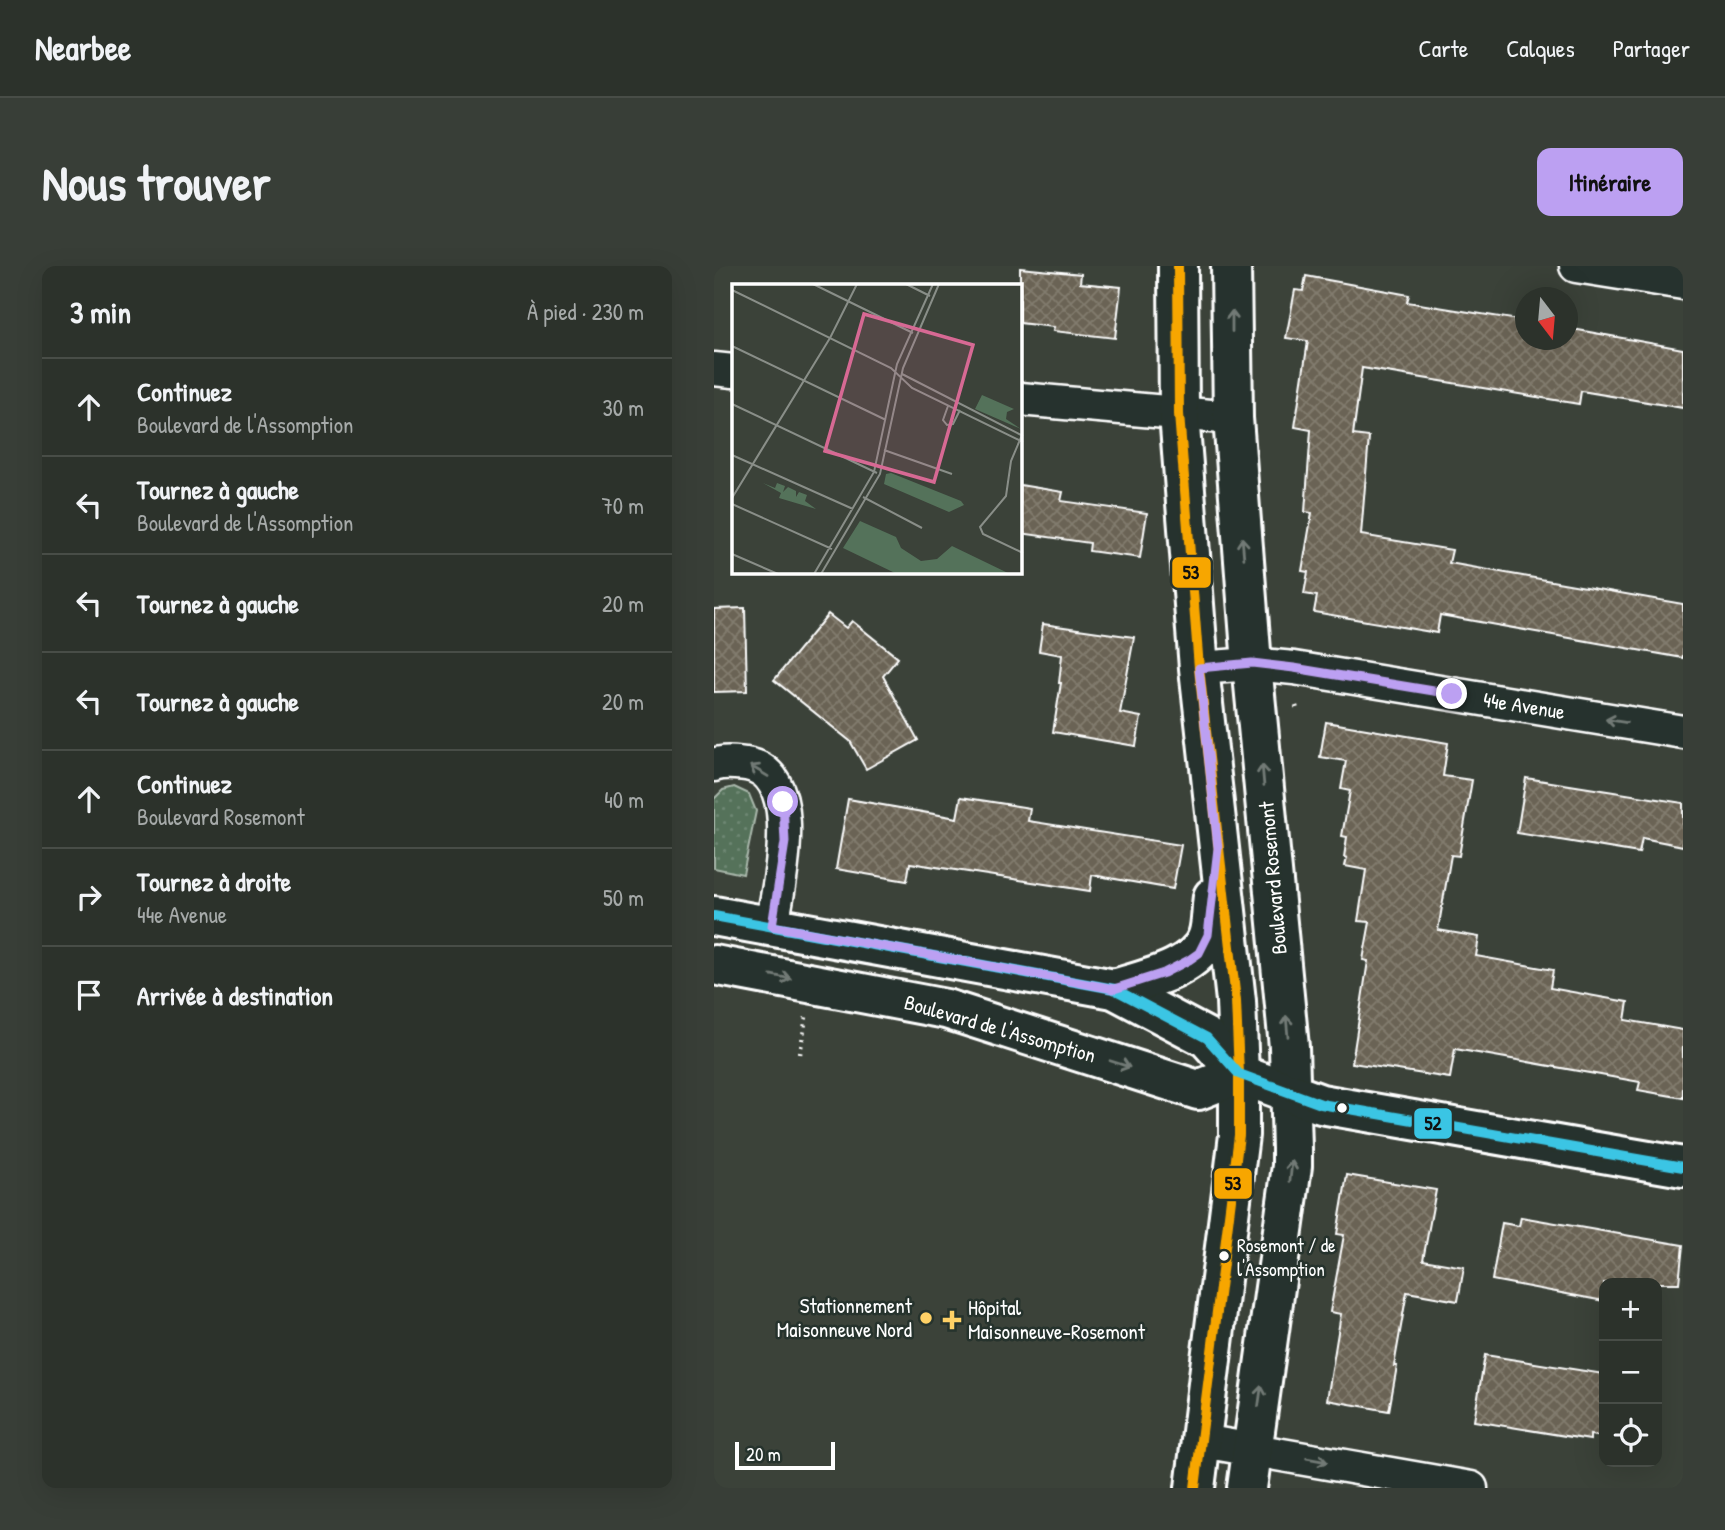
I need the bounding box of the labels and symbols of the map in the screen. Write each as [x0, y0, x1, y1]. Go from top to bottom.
inset map [732, 284, 1022, 574]
north arrow [1515, 287, 1578, 350]
one-way arrow [1225, 310, 1239, 333]
one-way arrow [1236, 537, 1249, 560]
line badge: 53 [1171, 556, 1212, 589]
text: 53 [1183, 559, 1200, 585]
route end [1436, 678, 1467, 709]
street label: 44e Avenue [1481, 685, 1567, 726]
one-way arrow [1605, 714, 1628, 727]
one-way arrow [749, 764, 769, 778]
one-way arrow [1256, 764, 1269, 787]
route start [767, 786, 798, 817]
street label: Boulevard Rosemont [1251, 800, 1294, 956]
one-way arrow [769, 971, 792, 985]
street label: Boulevard de l'Assomption [901, 987, 1099, 1070]
one-way arrow [1280, 1015, 1293, 1037]
one-way arrow [1108, 1059, 1130, 1071]
unlabelled marker [1335, 1101, 1349, 1115]
line badge: 52 [1413, 1107, 1453, 1140]
text: 52 [1425, 1110, 1442, 1136]
one-way arrow [1285, 1160, 1298, 1183]
line badge: 53 [1213, 1167, 1253, 1200]
text: 53 [1225, 1170, 1242, 1196]
place label: Rosemont / de l'Assomption [1237, 1232, 1336, 1282]
marker: Rosemont / de l'Assomption [1217, 1249, 1231, 1263]
place label: Stationnement Maisonneuve Nord [777, 1291, 913, 1344]
place label: Hôpital Maisonneuve-Rosemont [968, 1293, 1146, 1346]
marker: Stationnement Maisonneuve Nord [918, 1310, 934, 1326]
marker: Hôpital Maisonneuve-Rosemont [942, 1310, 962, 1330]
one-way arrow [1254, 1385, 1267, 1408]
scale bar [735, 1439, 835, 1471]
one-way arrow [1305, 1454, 1328, 1468]

